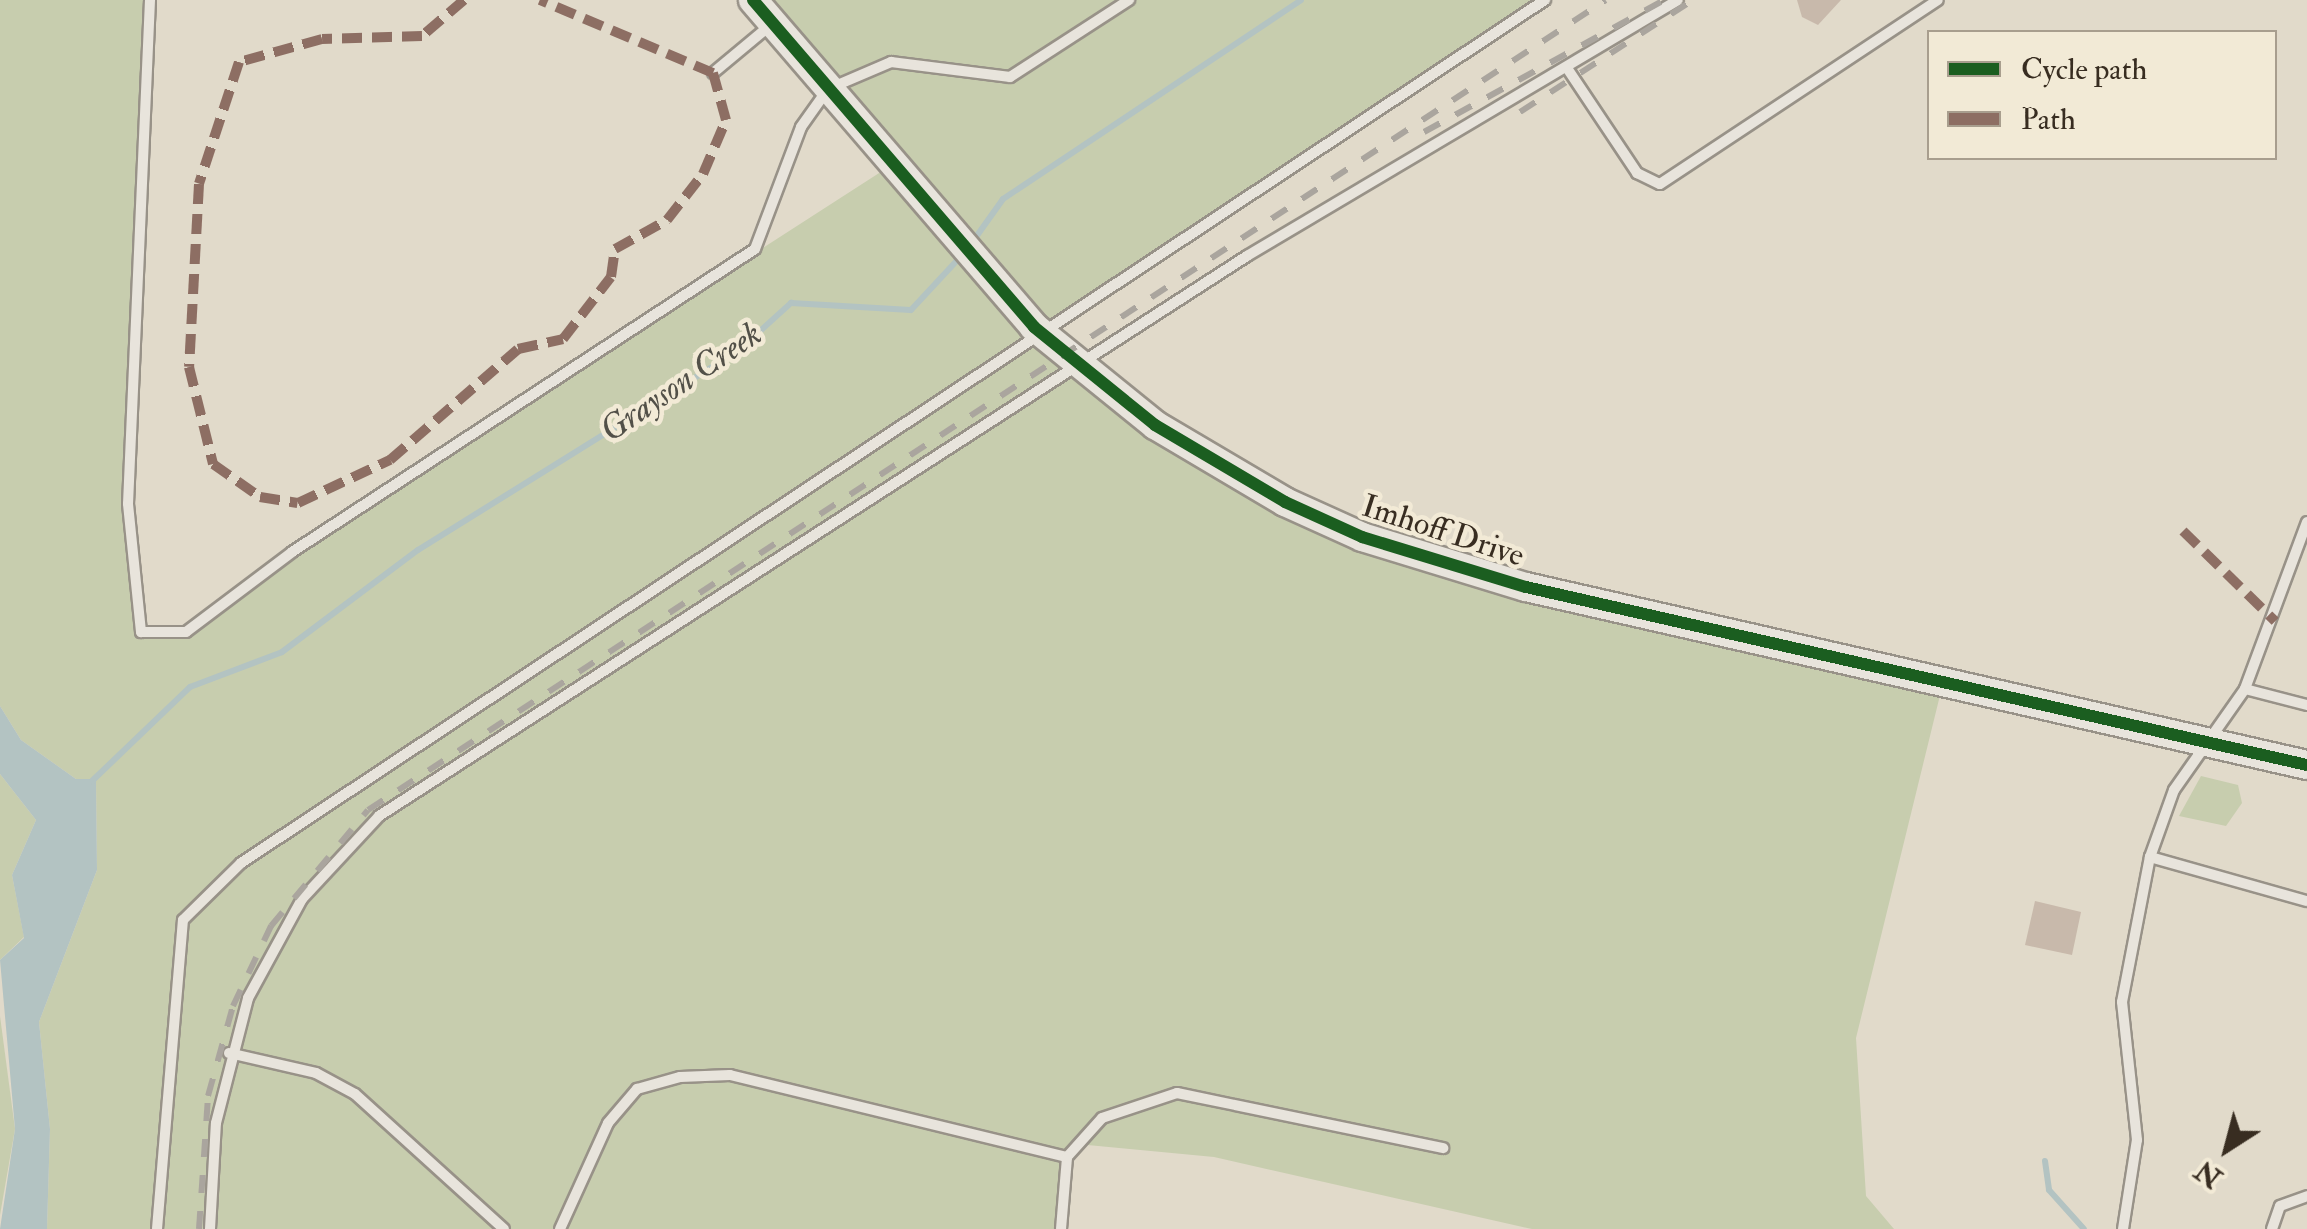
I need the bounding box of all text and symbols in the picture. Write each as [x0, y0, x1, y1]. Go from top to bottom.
legend [1927, 30, 2277, 160]
text: Cycle path [2021, 51, 2147, 88]
text: Path [2021, 101, 2076, 138]
water label: Grayson Creek [592, 313, 770, 451]
street label: Imhoff Drive [1357, 487, 1529, 575]
north arrow [2177, 1099, 2277, 1199]
text: N [2189, 1152, 2230, 1195]

